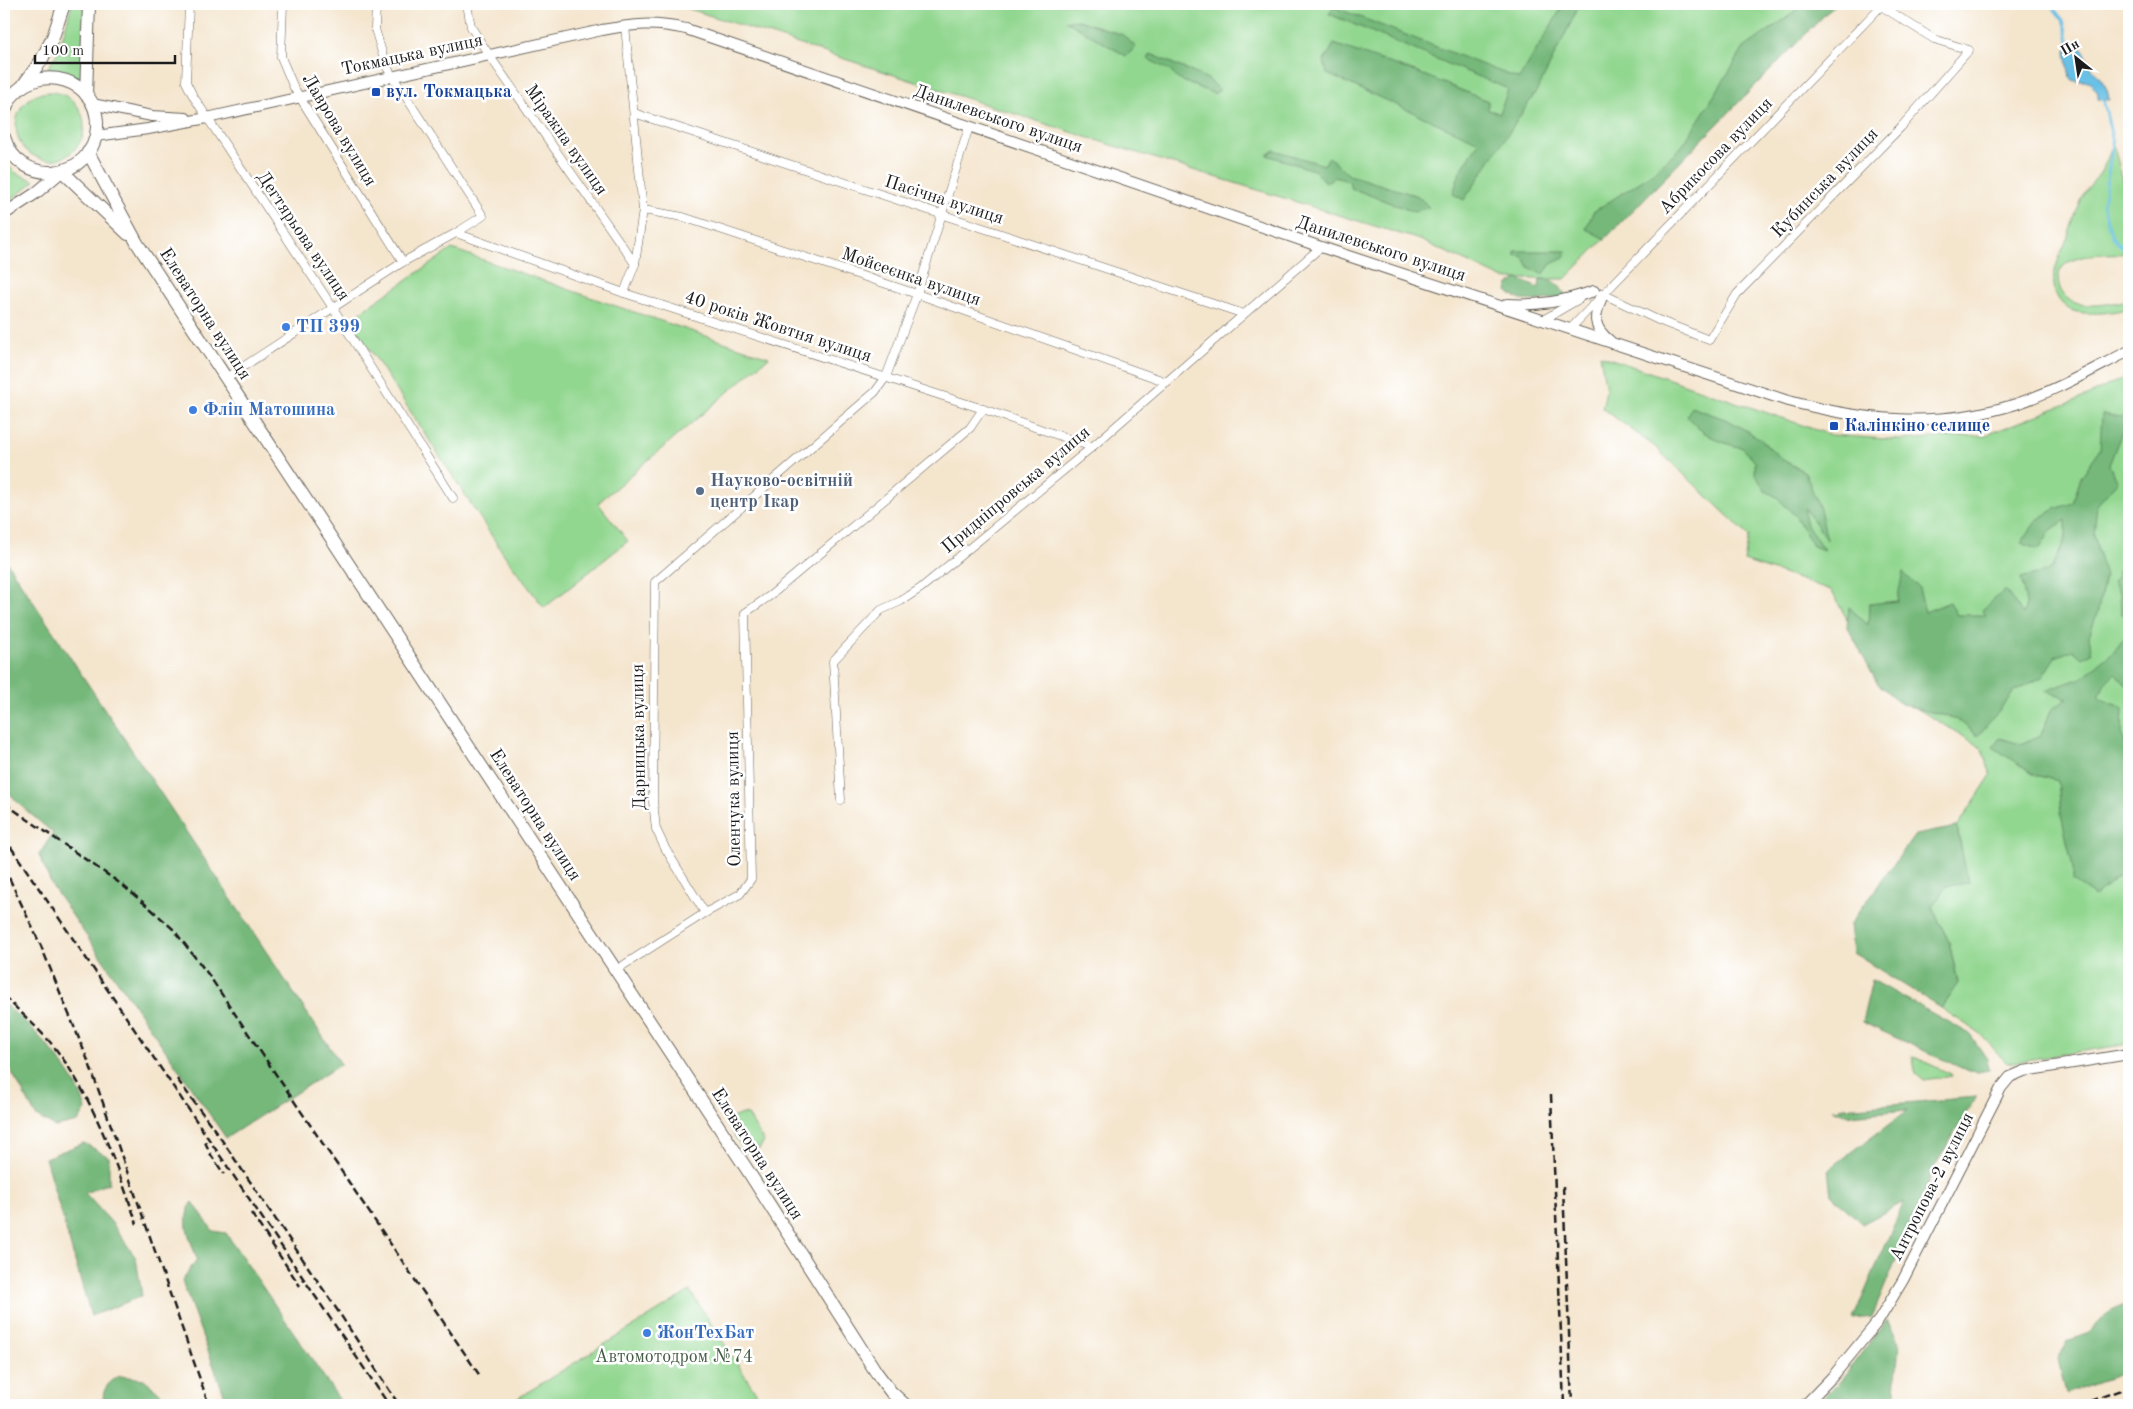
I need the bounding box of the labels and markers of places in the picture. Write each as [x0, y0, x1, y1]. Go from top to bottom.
place label: вул. Токмацька [386, 83, 512, 101]
marker: вул. Токмацька [370, 86, 382, 98]
place label: ТП 399 [296, 318, 360, 336]
marker: ТП 399 [280, 321, 292, 333]
place label: Фліп Матошина [203, 401, 335, 419]
marker: Фліп Матошина [187, 404, 199, 416]
place label: Калінкіно селище [1844, 417, 1990, 435]
marker: Калінкіно селище [1828, 420, 1840, 432]
place label: Науково-освітній центр Ікар [710, 472, 853, 511]
marker: Науково-освітній центр Ікар [694, 485, 706, 497]
place label: ЖонТехБат [657, 1324, 755, 1342]
marker: ЖонТехБат [641, 1327, 653, 1339]

